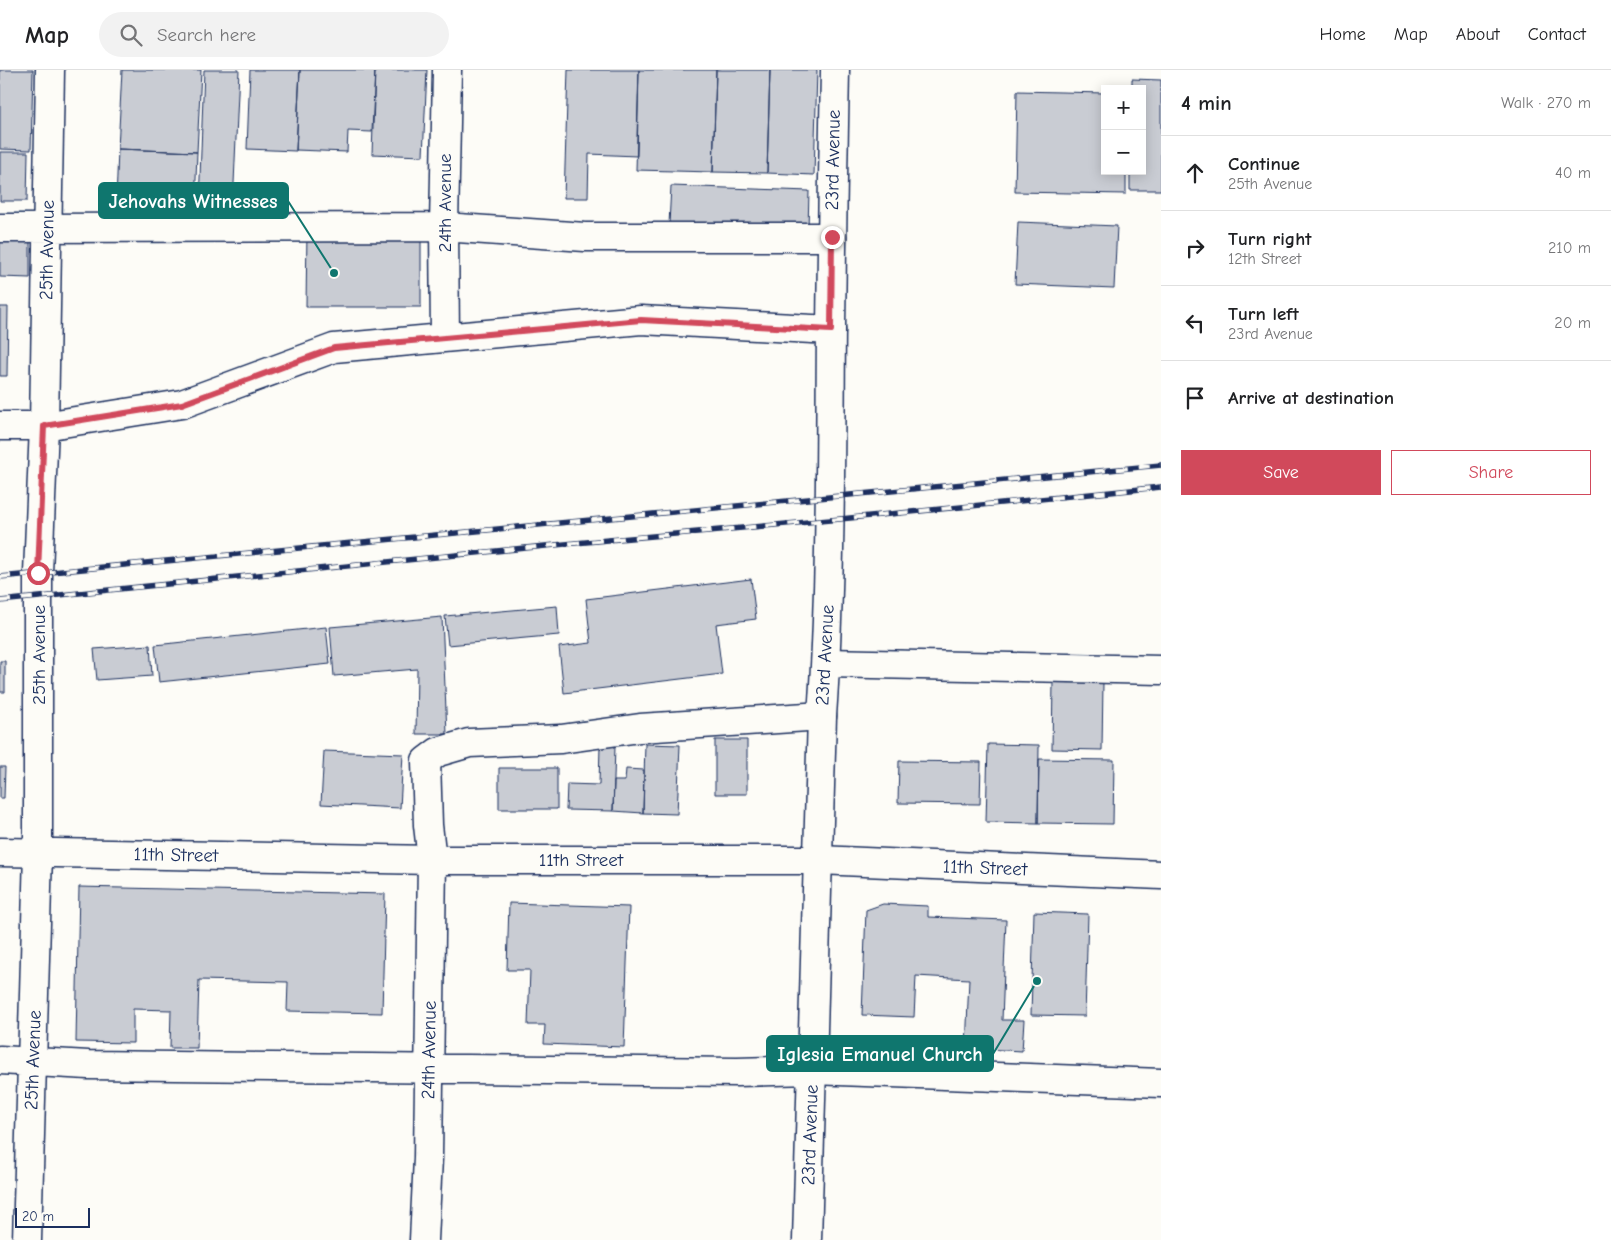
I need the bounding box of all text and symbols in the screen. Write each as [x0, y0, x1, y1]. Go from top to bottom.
search box [99, 12, 449, 57]
text: Map [25, 21, 69, 49]
icon: search [117, 21, 145, 49]
text: Search here [157, 24, 256, 46]
text: Home [1319, 24, 1366, 45]
text: Map [1394, 24, 1428, 45]
text: About [1456, 24, 1500, 45]
text: Contact [1528, 24, 1586, 45]
map controls [1101, 85, 1146, 175]
button: + [1101, 85, 1146, 130]
text: 4 min [1181, 91, 1232, 115]
text: Walk · 270 m [1501, 94, 1591, 112]
street label: 23rd Avenue [821, 109, 845, 211]
button: − [1101, 130, 1146, 175]
text: Continue [1228, 153, 1300, 175]
street label: 24th Avenue [434, 154, 456, 252]
icon: ahead [1181, 159, 1209, 187]
text: 40 m [1555, 164, 1591, 182]
text: 25th Avenue [1228, 175, 1312, 193]
callout: Jehovahs Witnesses [99, 183, 288, 218]
text: Jehovahs Witnesses [109, 190, 277, 213]
street label: 25th Avenue [35, 200, 59, 300]
route end [821, 226, 844, 249]
text: Turn right [1228, 228, 1312, 250]
icon: right [1181, 234, 1209, 262]
text: 210 m [1548, 239, 1591, 257]
text: 12th Street [1228, 250, 1301, 268]
text: Turn left [1228, 303, 1299, 325]
icon: left [1181, 309, 1209, 337]
text: 20 m [1554, 314, 1591, 332]
text: 23rd Avenue [1228, 325, 1313, 343]
icon: arrive [1181, 384, 1209, 412]
text: Arrive at destination [1228, 387, 1394, 409]
button: Save [1181, 450, 1381, 495]
button: Share [1391, 450, 1591, 495]
route start [27, 562, 50, 585]
street label: 23rd Avenue [811, 604, 839, 706]
street label: 25th Avenue [28, 605, 50, 705]
street label: 11th Street [134, 843, 219, 867]
street label: 11th Street [539, 849, 624, 871]
street label: 11th Street [942, 856, 1028, 880]
street label: 24th Avenue [417, 1000, 441, 1100]
street label: 25th Avenue [20, 1010, 46, 1110]
callout: Iglesia Emanuel Church [767, 1036, 993, 1071]
text: Iglesia Emanuel Church [777, 1043, 983, 1066]
street label: 23rd Avenue [797, 1084, 823, 1186]
scale bar [15, 1205, 90, 1228]
text: 20 m [22, 1208, 54, 1225]

